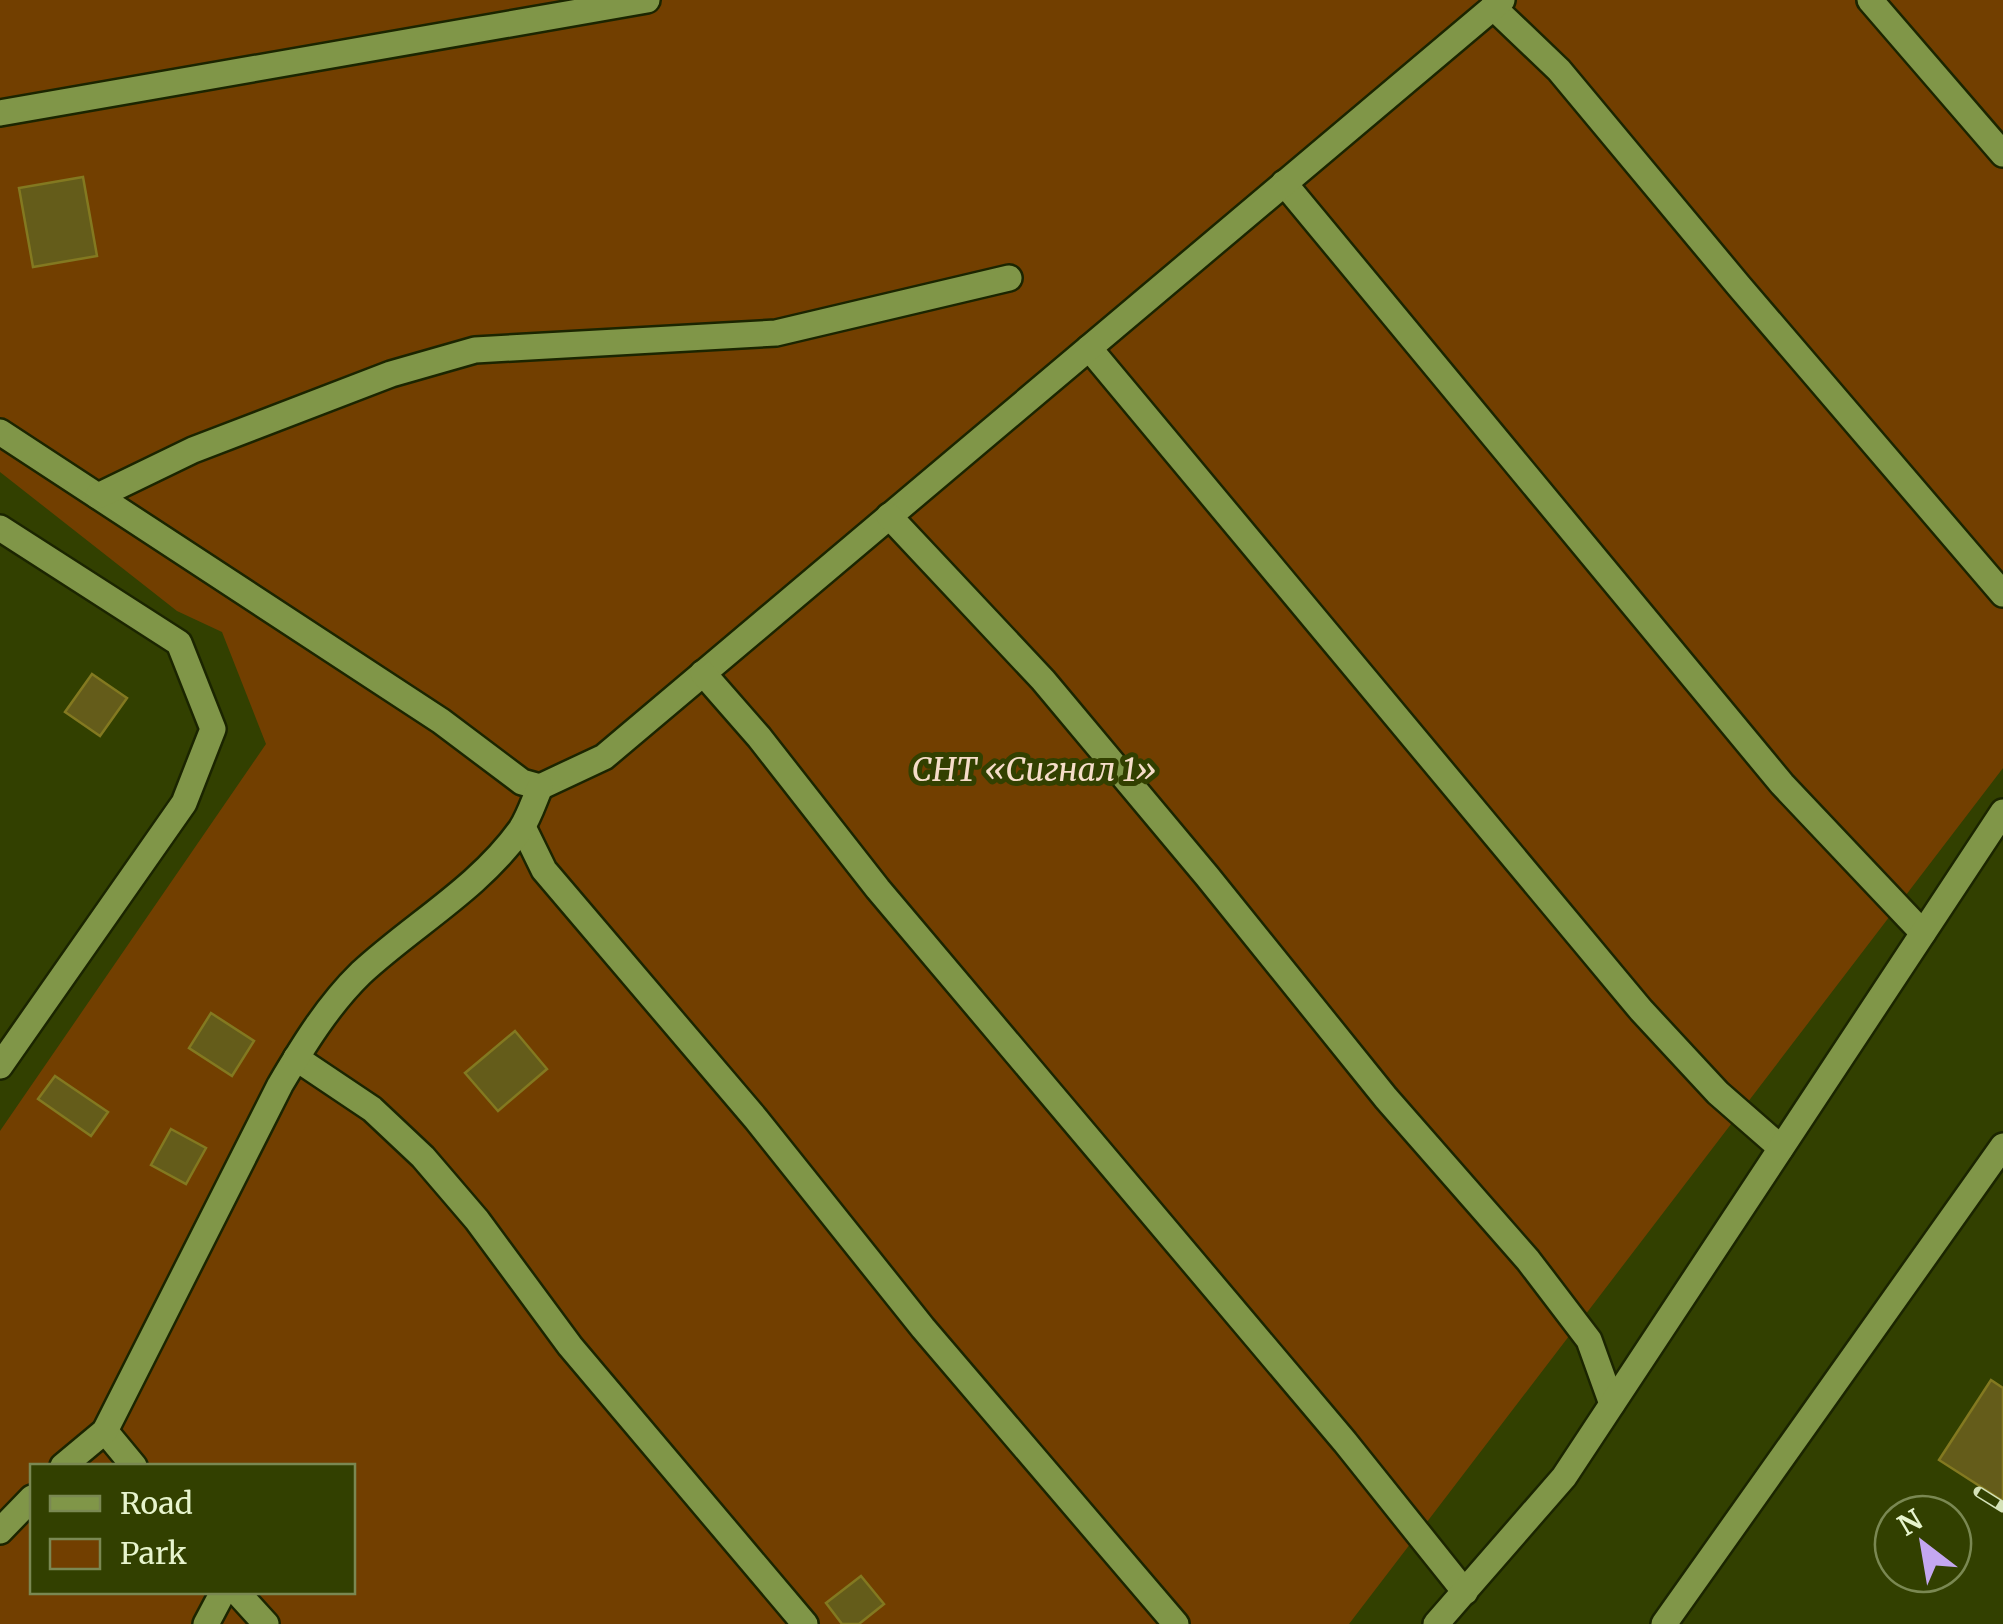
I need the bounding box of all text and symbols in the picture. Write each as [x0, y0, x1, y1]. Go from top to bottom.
park label: СНТ «Сигнал 1» [912, 750, 1156, 790]
legend [30, 1464, 355, 1594]
text: Road [120, 1484, 193, 1522]
north arrow [1873, 1494, 1973, 1594]
text: N [1891, 1501, 1929, 1544]
text: Park [120, 1534, 187, 1572]

